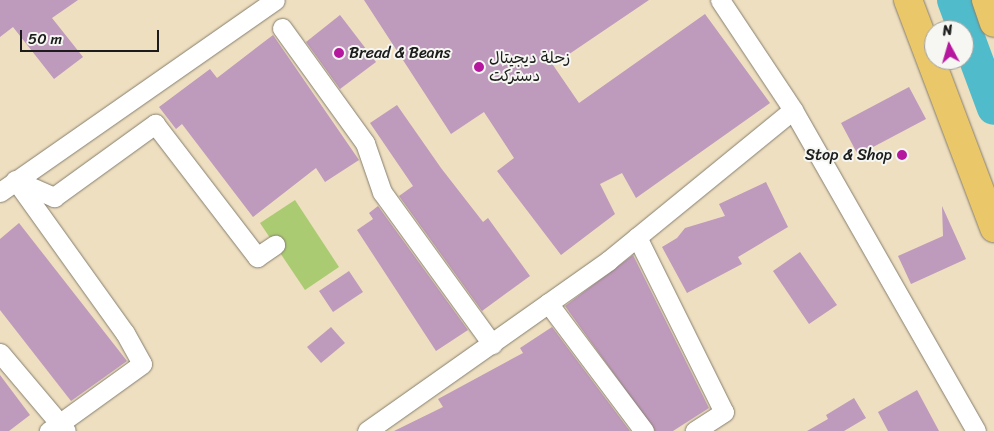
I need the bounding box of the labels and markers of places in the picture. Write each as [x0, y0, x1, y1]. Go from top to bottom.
place label: Bread & Beans [349, 43, 451, 63]
marker: Bread & Beans [333, 47, 345, 59]
place label: زحلة ديجيتال دستركت [489, 48, 570, 86]
marker: زحلة ديجيتال دستركت [473, 61, 485, 73]
place label: Stop & Shop [805, 145, 892, 165]
marker: Stop & Shop [896, 149, 908, 161]

